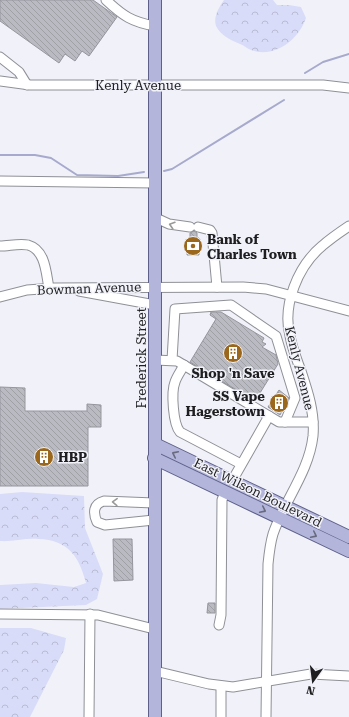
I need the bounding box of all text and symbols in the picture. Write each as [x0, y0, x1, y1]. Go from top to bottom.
street label: Kenly Avenue [95, 78, 181, 93]
one-way arrow [169, 221, 176, 230]
place label: Bank of Charles Town [207, 232, 297, 262]
bank icon: Bank of Charles Town [182, 235, 204, 257]
street label: Bowman Avenue [37, 279, 141, 298]
street label: Frederick Street [134, 307, 149, 409]
street label: Kenly Avenue [282, 325, 317, 412]
building icon: Shop 'n Save [222, 342, 244, 364]
place label: Shop 'n Save [191, 366, 275, 381]
place label: SS Vape Hagerstown [185, 389, 265, 419]
building icon: SS Vape Hagerstown [268, 392, 290, 414]
building icon: HBP [33, 446, 55, 468]
place label: HBP [58, 450, 87, 465]
one-way arrow [172, 451, 179, 458]
street label: East Wilson Boulevard [191, 455, 325, 530]
one-way arrow [112, 497, 118, 506]
one-way arrow [259, 505, 266, 513]
one-way arrow [310, 530, 318, 538]
north arrow [293, 661, 333, 701]
text: N [305, 683, 316, 698]

